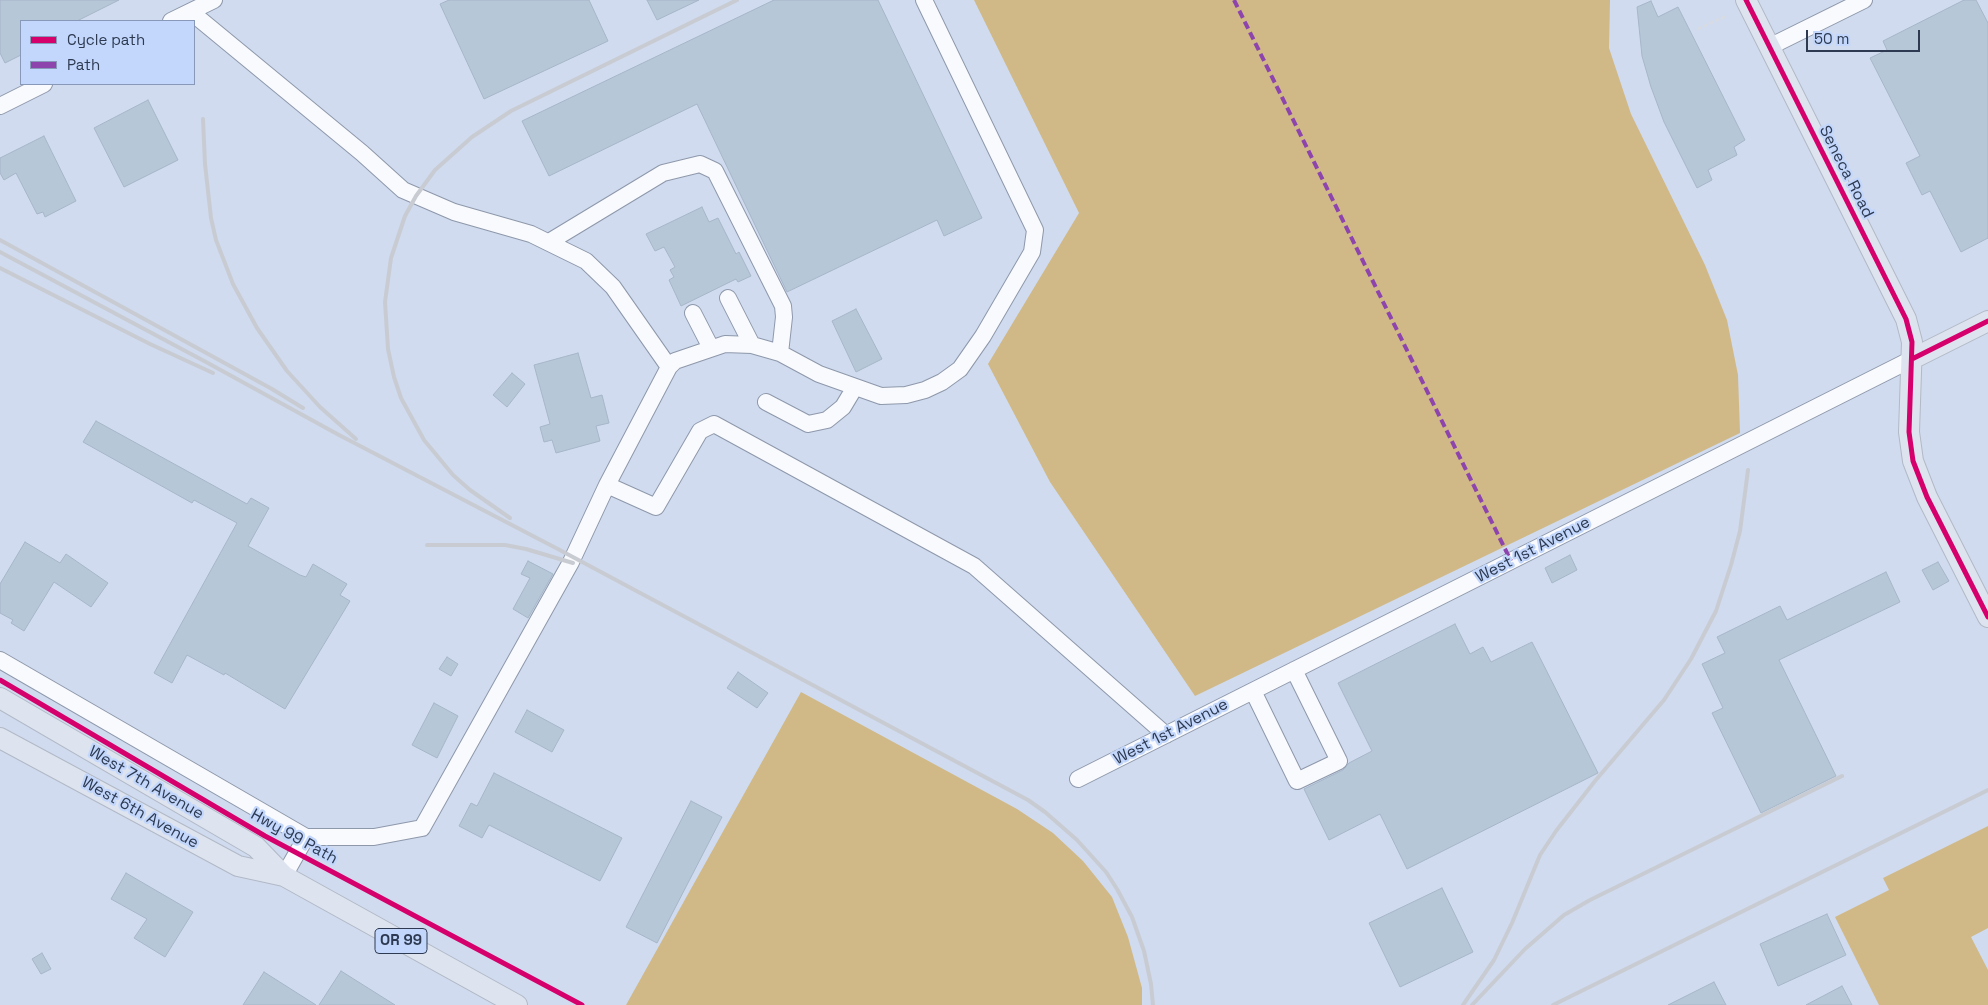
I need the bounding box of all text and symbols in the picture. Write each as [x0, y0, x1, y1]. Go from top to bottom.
legend [20, 20, 195, 85]
scale bar [1808, 20, 1922, 52]
text: 50 m [1814, 29, 1849, 48]
text: Cycle path [67, 30, 145, 49]
text: Path [67, 55, 100, 74]
street label: Seneca Road [1815, 123, 1877, 221]
street label: West 1st Avenue [1473, 513, 1593, 587]
street label: West 1st Avenue [1111, 695, 1231, 769]
street label: West 7th Avenue [85, 742, 207, 824]
street label: West 6th Avenue [78, 773, 202, 853]
street label: Hwy 99 Path [247, 805, 341, 869]
road number: OR 99 [375, 928, 427, 954]

